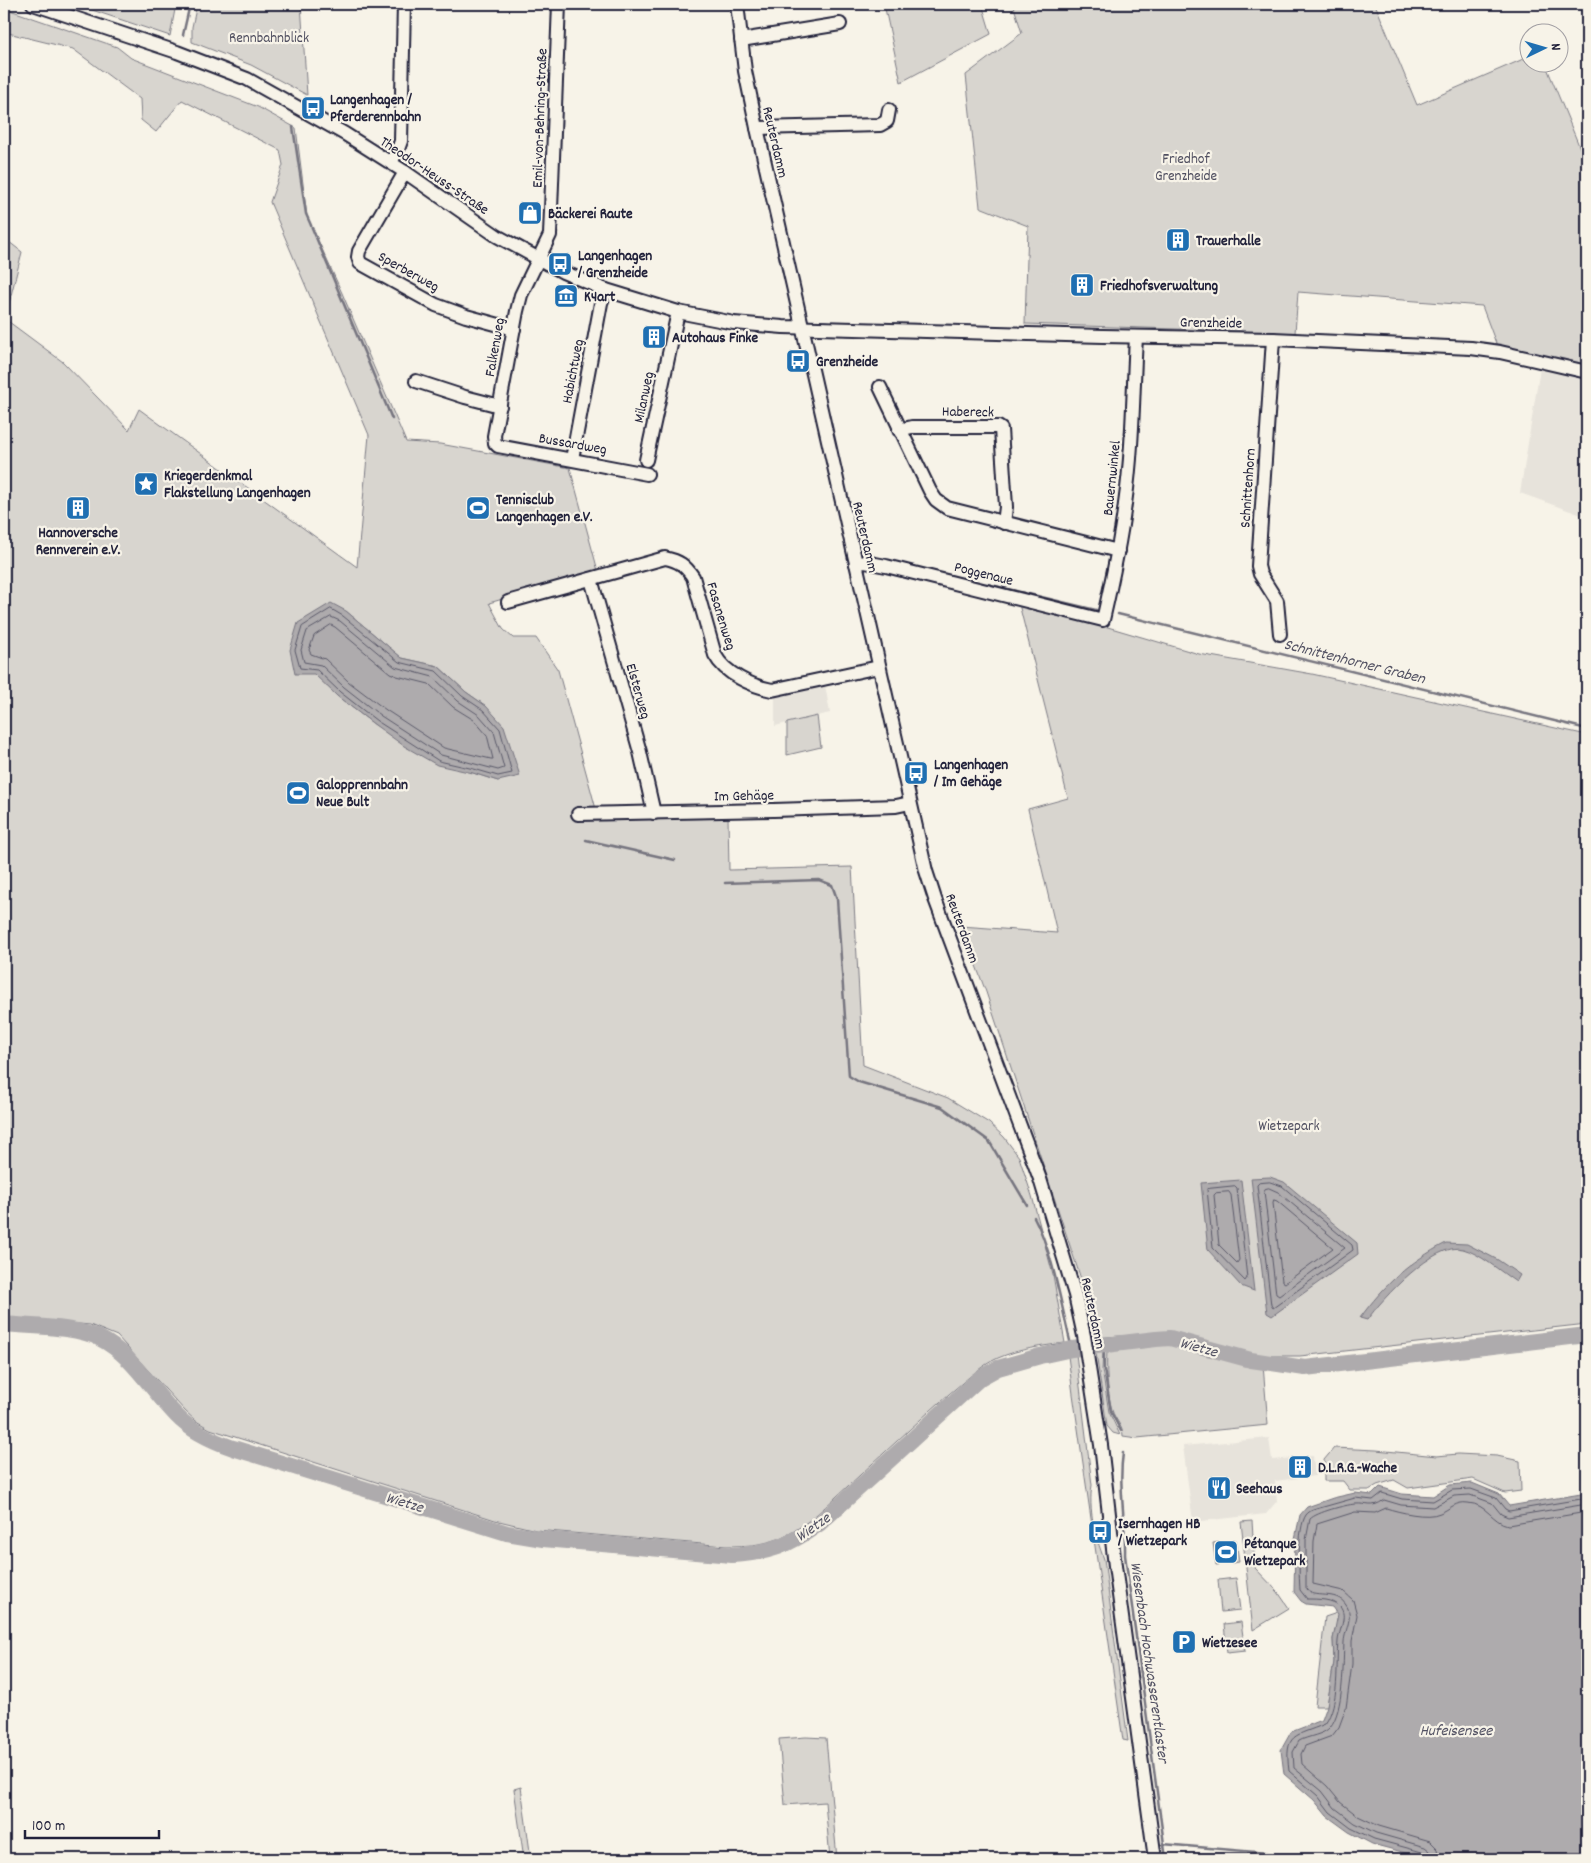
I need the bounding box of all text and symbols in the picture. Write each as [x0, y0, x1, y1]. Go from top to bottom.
north arrow [1518, 22, 1568, 72]
park label: Rennbahnblick [229, 28, 309, 50]
text: N [1545, 43, 1565, 51]
street label: Emil-von-Behring-Straße [528, 48, 554, 188]
place label: Langenhagen / Pferderennbahn [330, 90, 421, 129]
bus stop icon: Langenhagen / Pferderennbahn [300, 95, 326, 121]
street label: Reuterdamm [755, 105, 793, 180]
street label: Theodor-Heuss-Straße [375, 132, 493, 222]
park label: Friedhof Grenzheide [1155, 149, 1218, 188]
shop icon: Bäckerei Raute [517, 200, 543, 226]
place label: Bäckerei Raute [548, 204, 633, 226]
building icon: Trauerhalle [1165, 227, 1191, 253]
place label: Trauerhalle [1196, 231, 1261, 253]
place label: Langenhagen / Grenzheide [577, 246, 652, 285]
street label: Sperberweg [373, 247, 443, 299]
bus stop icon: Langenhagen / Grenzheide [547, 251, 573, 277]
building icon: Friedhofsverwaltung [1069, 272, 1095, 298]
place label: Friedhofsverwaltung [1100, 276, 1218, 298]
museum icon: K4art [553, 283, 579, 309]
place label: K4art [584, 287, 616, 309]
street label: Grenzheide [1180, 312, 1243, 336]
street label: Falkenweg [480, 316, 512, 379]
building icon: Autohaus Finke [641, 324, 667, 350]
place label: Autohaus Finke [672, 328, 759, 350]
street label: Habichtweg [557, 337, 591, 405]
bus stop icon: Grenzheide [785, 348, 811, 374]
place label: Grenzheide [816, 352, 879, 374]
street label: Milanweg [629, 370, 661, 425]
street label: Habereck [942, 402, 994, 424]
street label: Bussardweg [537, 428, 608, 462]
street label: Bauernwinkel [1098, 439, 1128, 517]
street label: Schnittenhorn [1235, 447, 1263, 529]
place label: Kriegerdenkmal Flakstellung Langenhagen [164, 466, 311, 505]
place icon: Kriegerdenkmal Flakstellung Langenhagen [133, 471, 159, 497]
place label: Tennisclub Langenhagen e.V. [496, 490, 593, 529]
building icon: Hannoversche Rennverein e.V. [65, 495, 91, 521]
sports icon: Tennisclub Langenhagen e.V. [465, 495, 491, 521]
street label: Reuterdamm [845, 500, 883, 575]
place label: Hannoversche Rennverein e.V. [36, 523, 121, 562]
street label: Poggenaue [952, 557, 1016, 593]
street label: Fasanenweg [699, 580, 741, 653]
water label: Schnittenhorner Graben [1281, 634, 1428, 691]
street label: Elsterweg [619, 661, 656, 722]
place label: Langenhagen / Im Gehäge [933, 755, 1008, 794]
bus stop icon: Langenhagen / Im Gehäge [903, 760, 929, 786]
place label: Galopprennbahn Neue Bult [316, 775, 408, 814]
sports icon: Galopprennbahn Neue Bult [285, 780, 311, 806]
street label: Im Gehäge [714, 785, 775, 809]
street label: Reuterdamm [938, 891, 984, 967]
park label: Wietzepark [1258, 1116, 1320, 1138]
street label: Reuterdamm [1074, 1276, 1110, 1351]
water label: Wietze [1177, 1332, 1221, 1365]
building icon: D.L.R.G.-Wache [1287, 1454, 1313, 1480]
place label: D.L.R.G.-Wache [1318, 1458, 1397, 1480]
restaurant icon: Seehaus [1206, 1475, 1232, 1501]
place label: Seehaus [1236, 1479, 1283, 1501]
water label: Wietze [383, 1487, 427, 1520]
water label: Wietze [791, 1507, 836, 1548]
place label: Isernhagen HB / Wietzepark [1117, 1514, 1200, 1553]
bus stop icon: Isernhagen HB / Wietzepark [1087, 1519, 1113, 1545]
place label: Pétanque Wietzepark [1244, 1534, 1305, 1573]
sports icon: Pétanque Wietzepark [1213, 1539, 1239, 1565]
water label: Wiesenbach Hochwasserentlaster [1123, 1560, 1174, 1766]
parking icon: Wietzesee [1171, 1629, 1197, 1655]
place label: Wietzesee [1202, 1633, 1258, 1655]
water label: Hufeisensee [1420, 1720, 1493, 1743]
scale bar [25, 1808, 159, 1840]
text: 100 m [32, 1816, 65, 1838]

